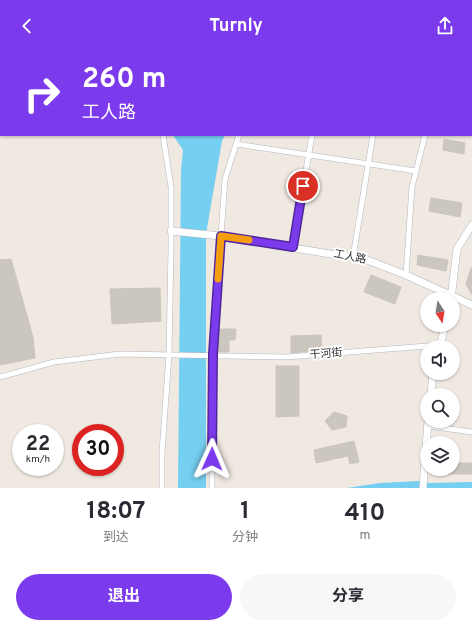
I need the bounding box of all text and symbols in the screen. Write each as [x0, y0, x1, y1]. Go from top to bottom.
icon: back [16, 15, 38, 37]
text: Turnly [209, 15, 263, 38]
icon: share [434, 15, 456, 37]
text: 260 m [82, 62, 166, 98]
icon: right [16, 68, 68, 120]
text: 工人路 [82, 102, 136, 125]
pin [286, 169, 320, 203]
icon: arrive [292, 175, 314, 197]
street label: 工人路 [332, 247, 368, 267]
north arrow [420, 292, 460, 332]
map controls [420, 292, 460, 476]
button: sound [420, 340, 460, 380]
street label: 干河街 [309, 346, 343, 362]
button: search [420, 388, 460, 428]
speed limit sign: 30 [72, 424, 124, 476]
text: 22 [26, 432, 50, 458]
button: layers [420, 436, 460, 476]
position arrow [191, 438, 233, 480]
text: km/h [26, 453, 50, 466]
text: 18:07 [87, 497, 145, 527]
text: 1 [240, 497, 250, 527]
text: 410 [345, 499, 385, 529]
text: m [359, 528, 370, 544]
text: 到达 [103, 530, 129, 546]
text: 分钟 [232, 530, 258, 546]
button: 退出 [16, 574, 232, 620]
button: 分享 [240, 574, 456, 620]

